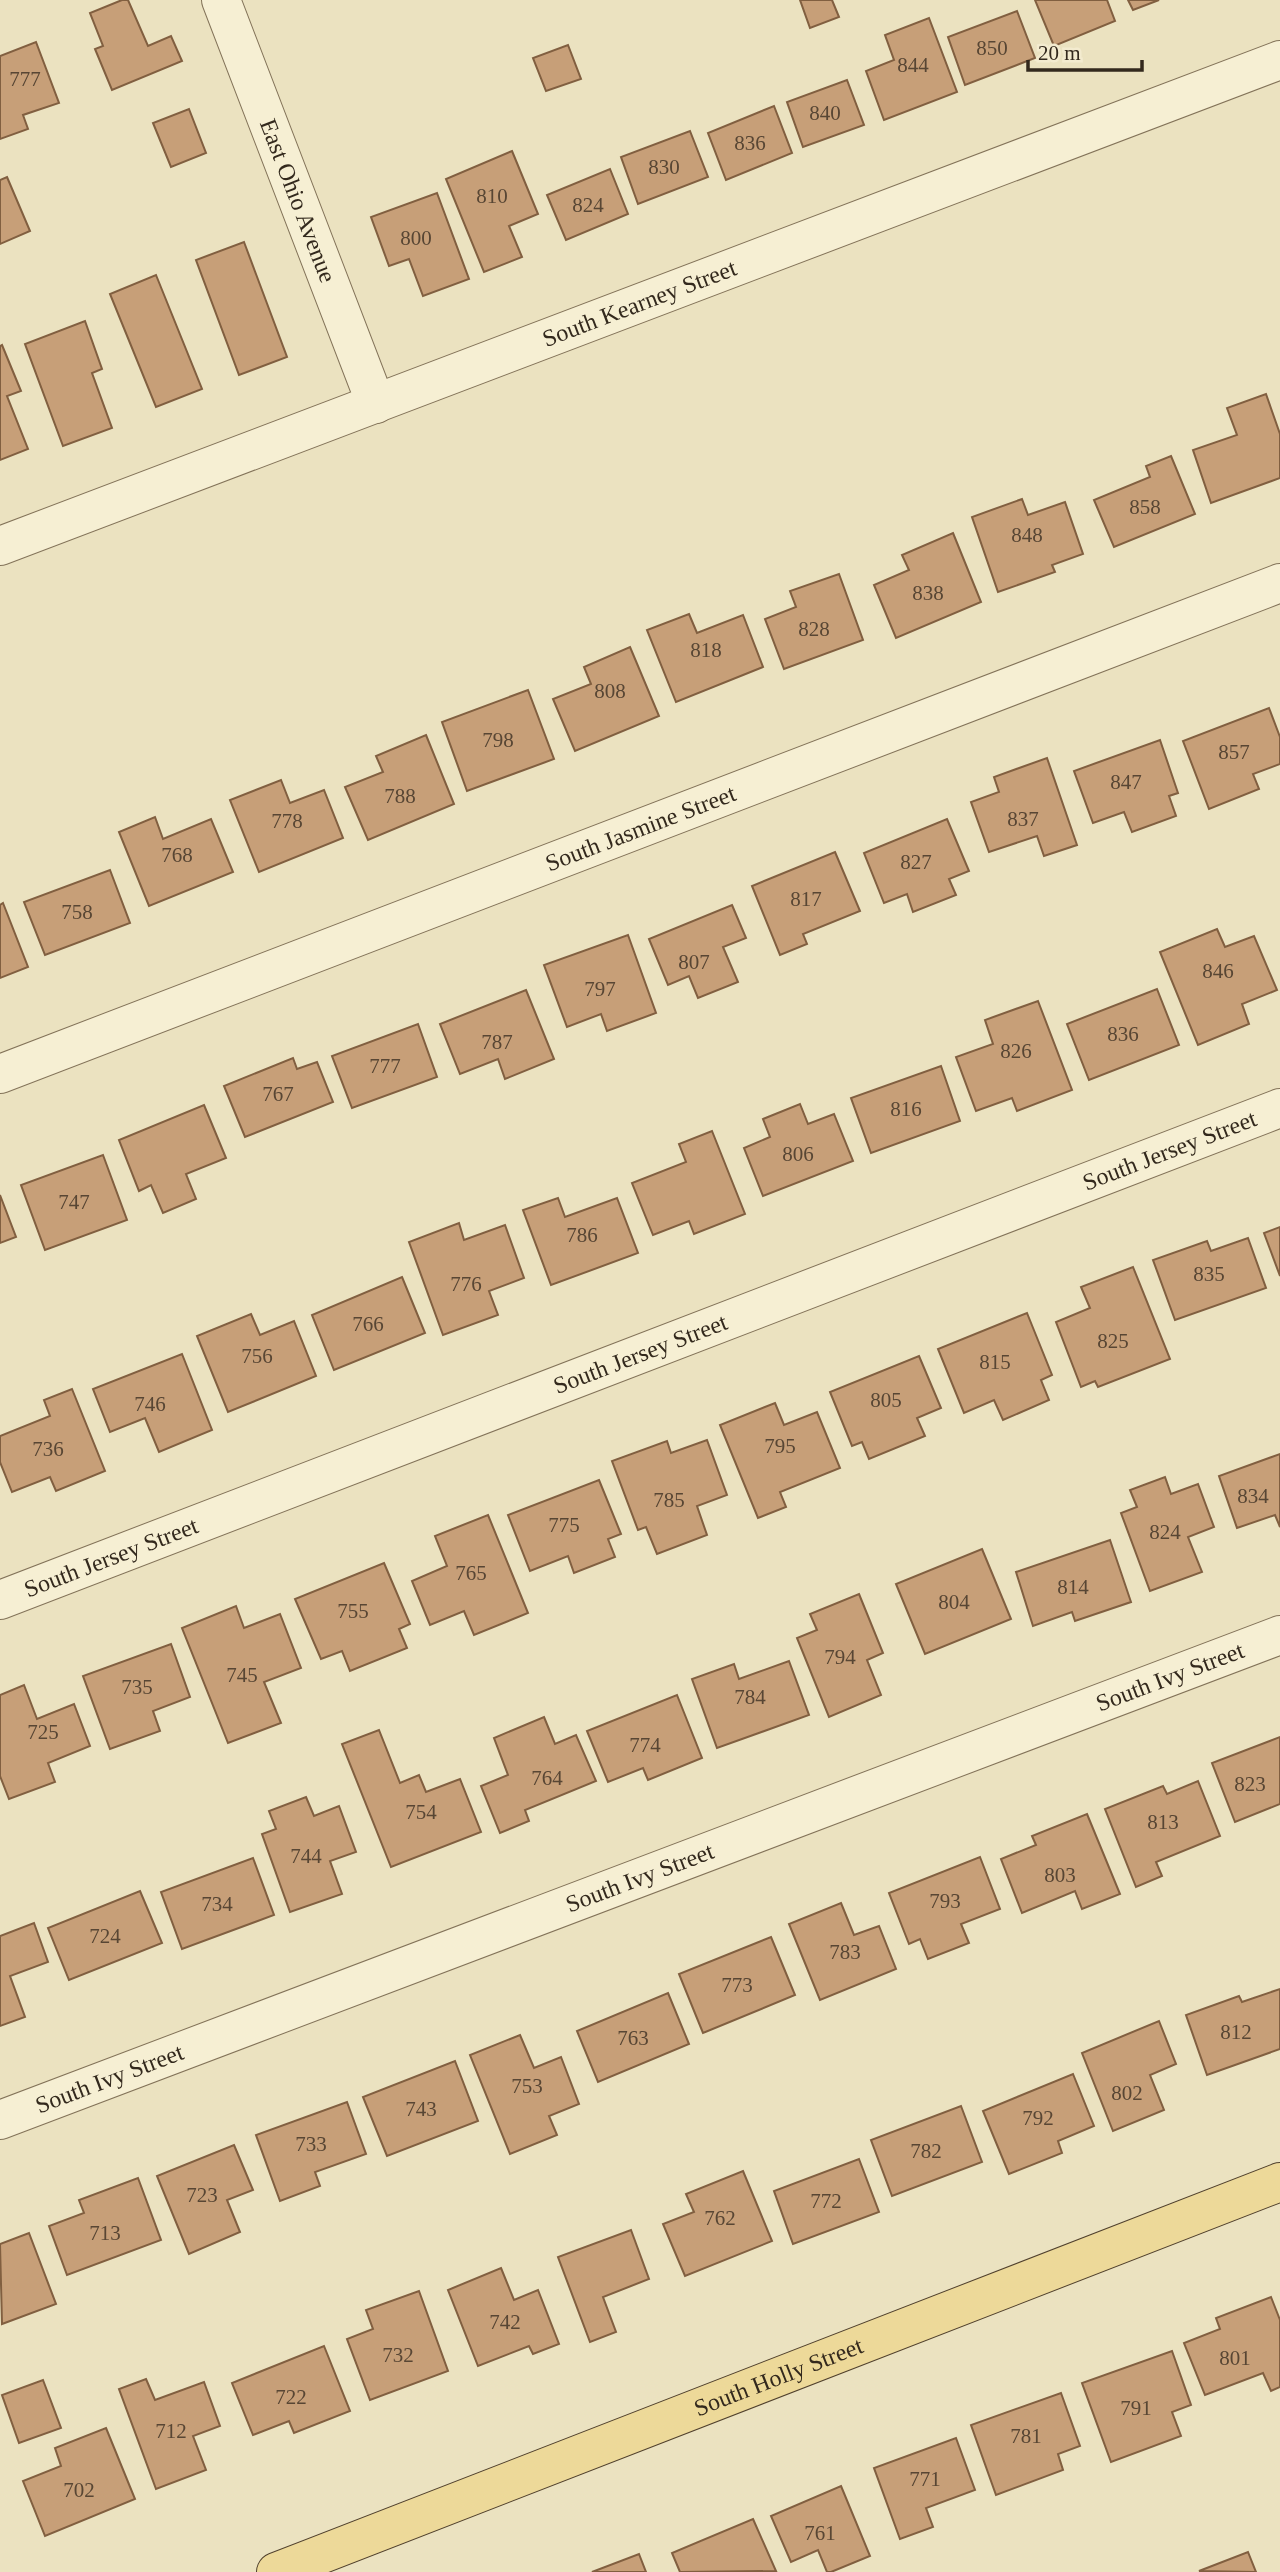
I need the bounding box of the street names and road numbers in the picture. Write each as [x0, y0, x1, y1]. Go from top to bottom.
street label: East Ohio Avenue [255, 115, 341, 286]
street label: South Kearney Street [539, 254, 740, 352]
street label: South Jasmine Street [542, 780, 739, 877]
street label: South Jersey Street [1079, 1105, 1260, 1196]
street label: South Jersey Street [550, 1309, 731, 1399]
street label: South Jersey Street [21, 1512, 202, 1602]
street label: South Ivy Street [1092, 1637, 1248, 1717]
street label: South Ivy Street [562, 1838, 717, 1917]
street label: South Ivy Street [32, 2039, 187, 2118]
street label: South Holly Street [690, 2332, 867, 2421]

